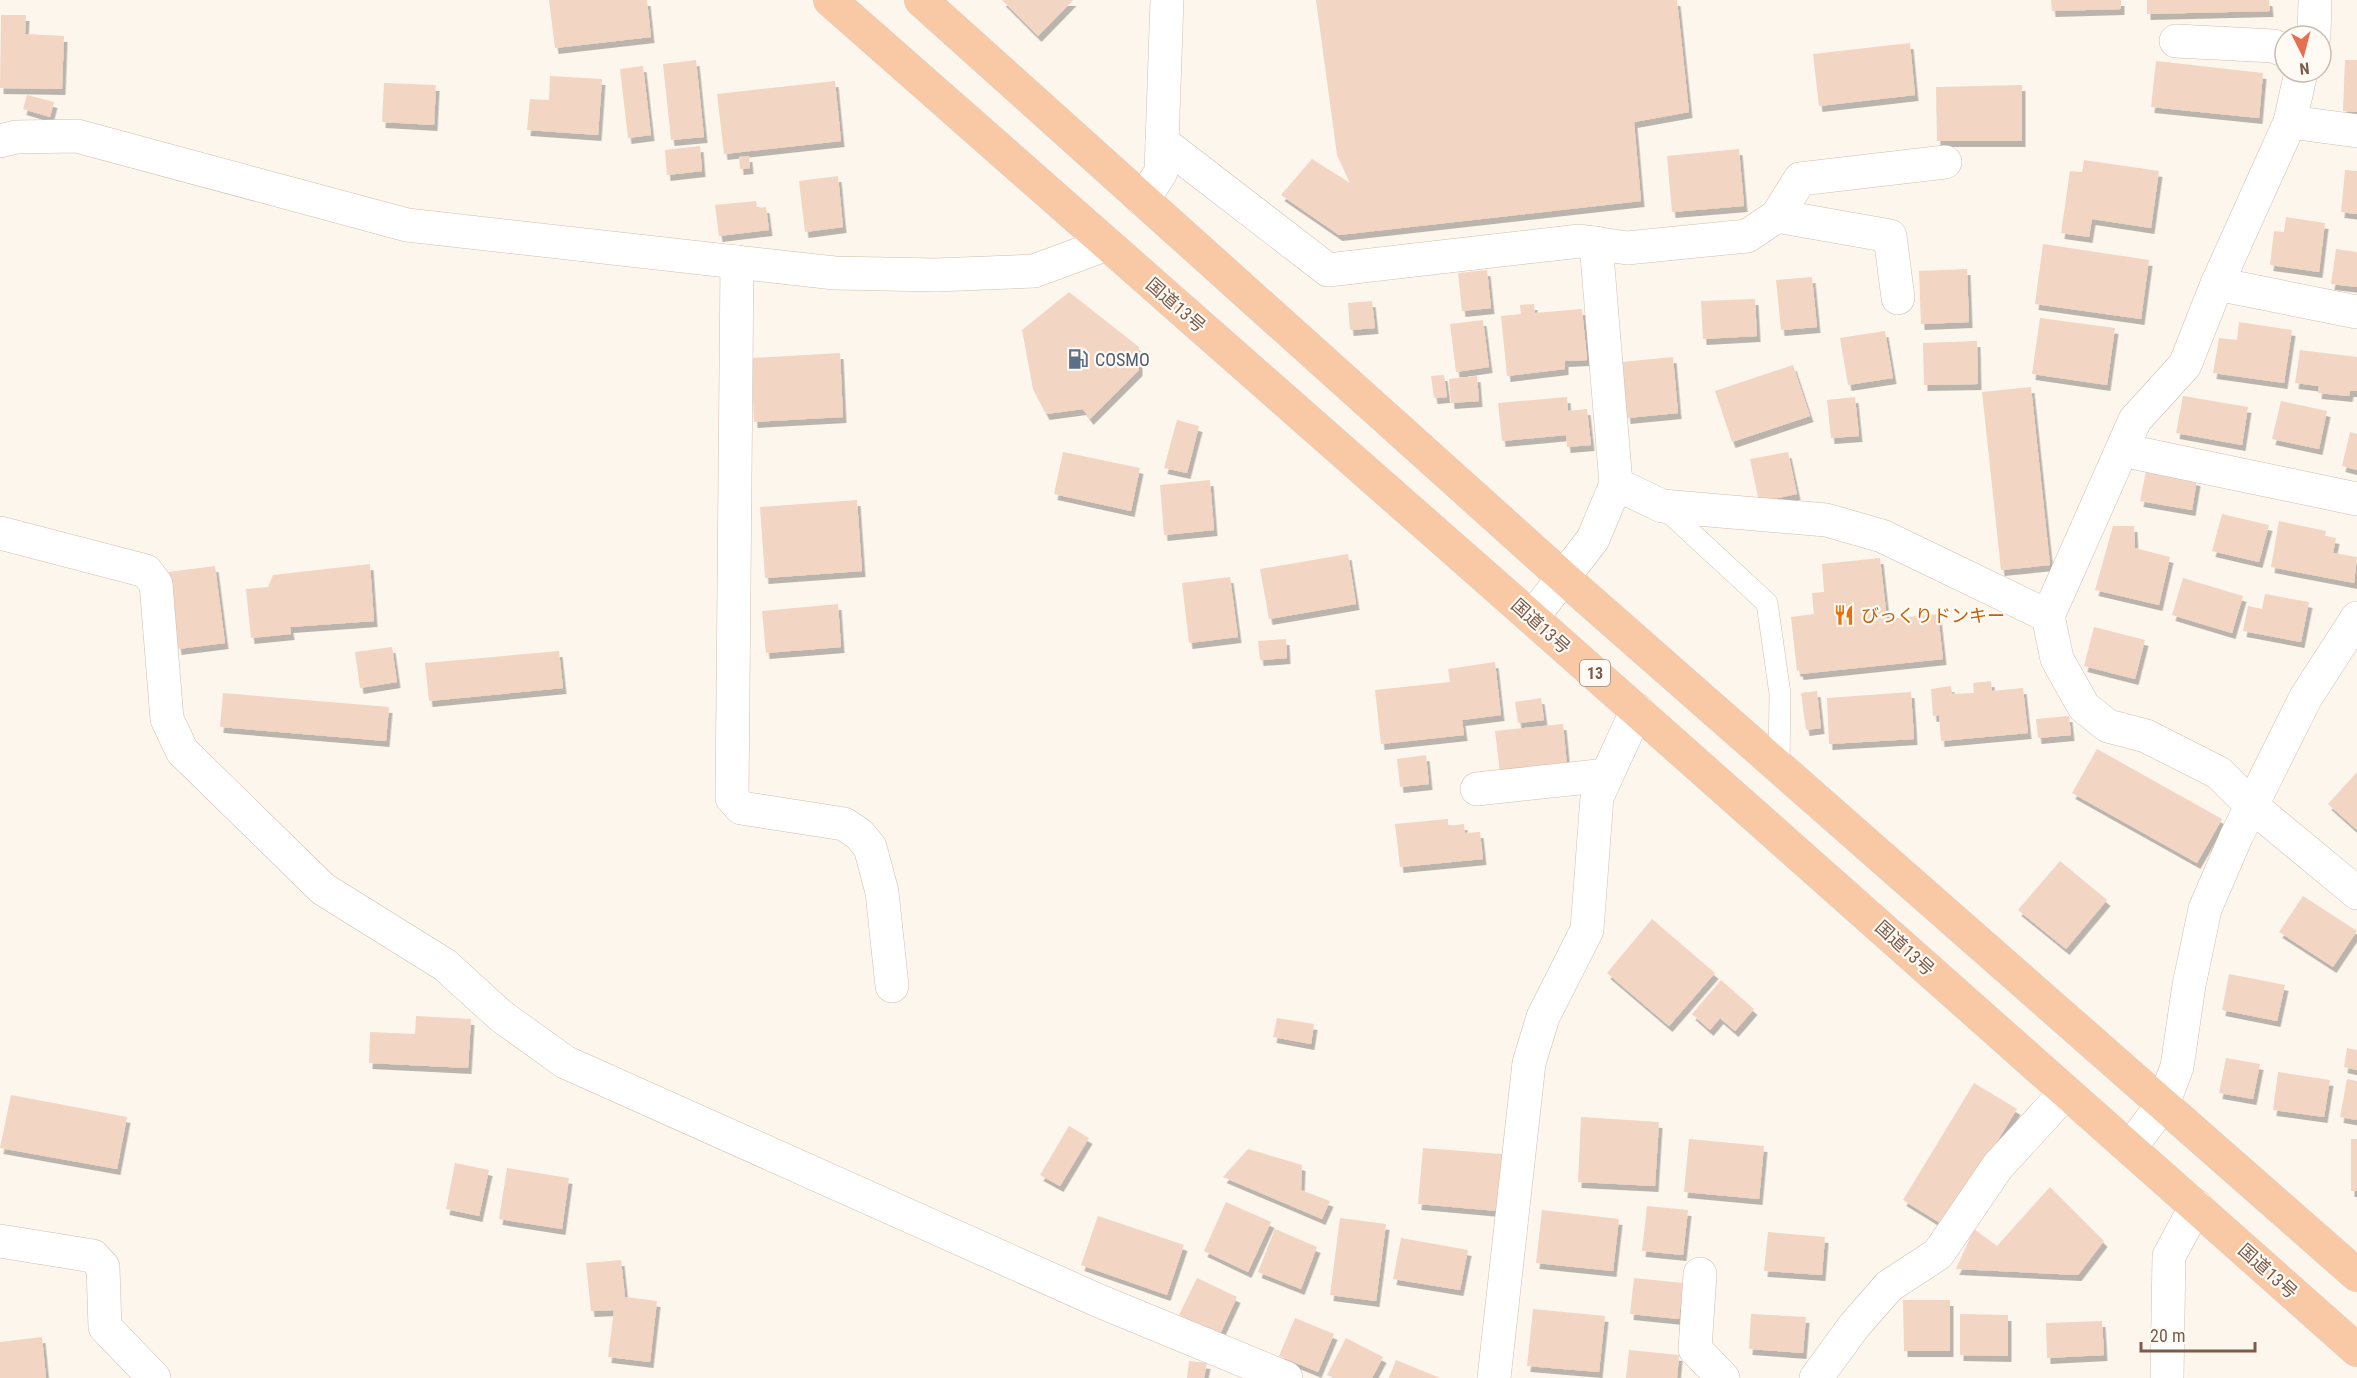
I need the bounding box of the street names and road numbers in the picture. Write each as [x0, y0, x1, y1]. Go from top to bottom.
street label: 国道13号 [1142, 274, 1210, 336]
street label: 国道13号 [1507, 594, 1575, 658]
road number: 13 [1580, 660, 1610, 686]
street label: 国道13号 [1871, 916, 1939, 980]
street label: 国道13号 [2234, 1239, 2302, 1303]

